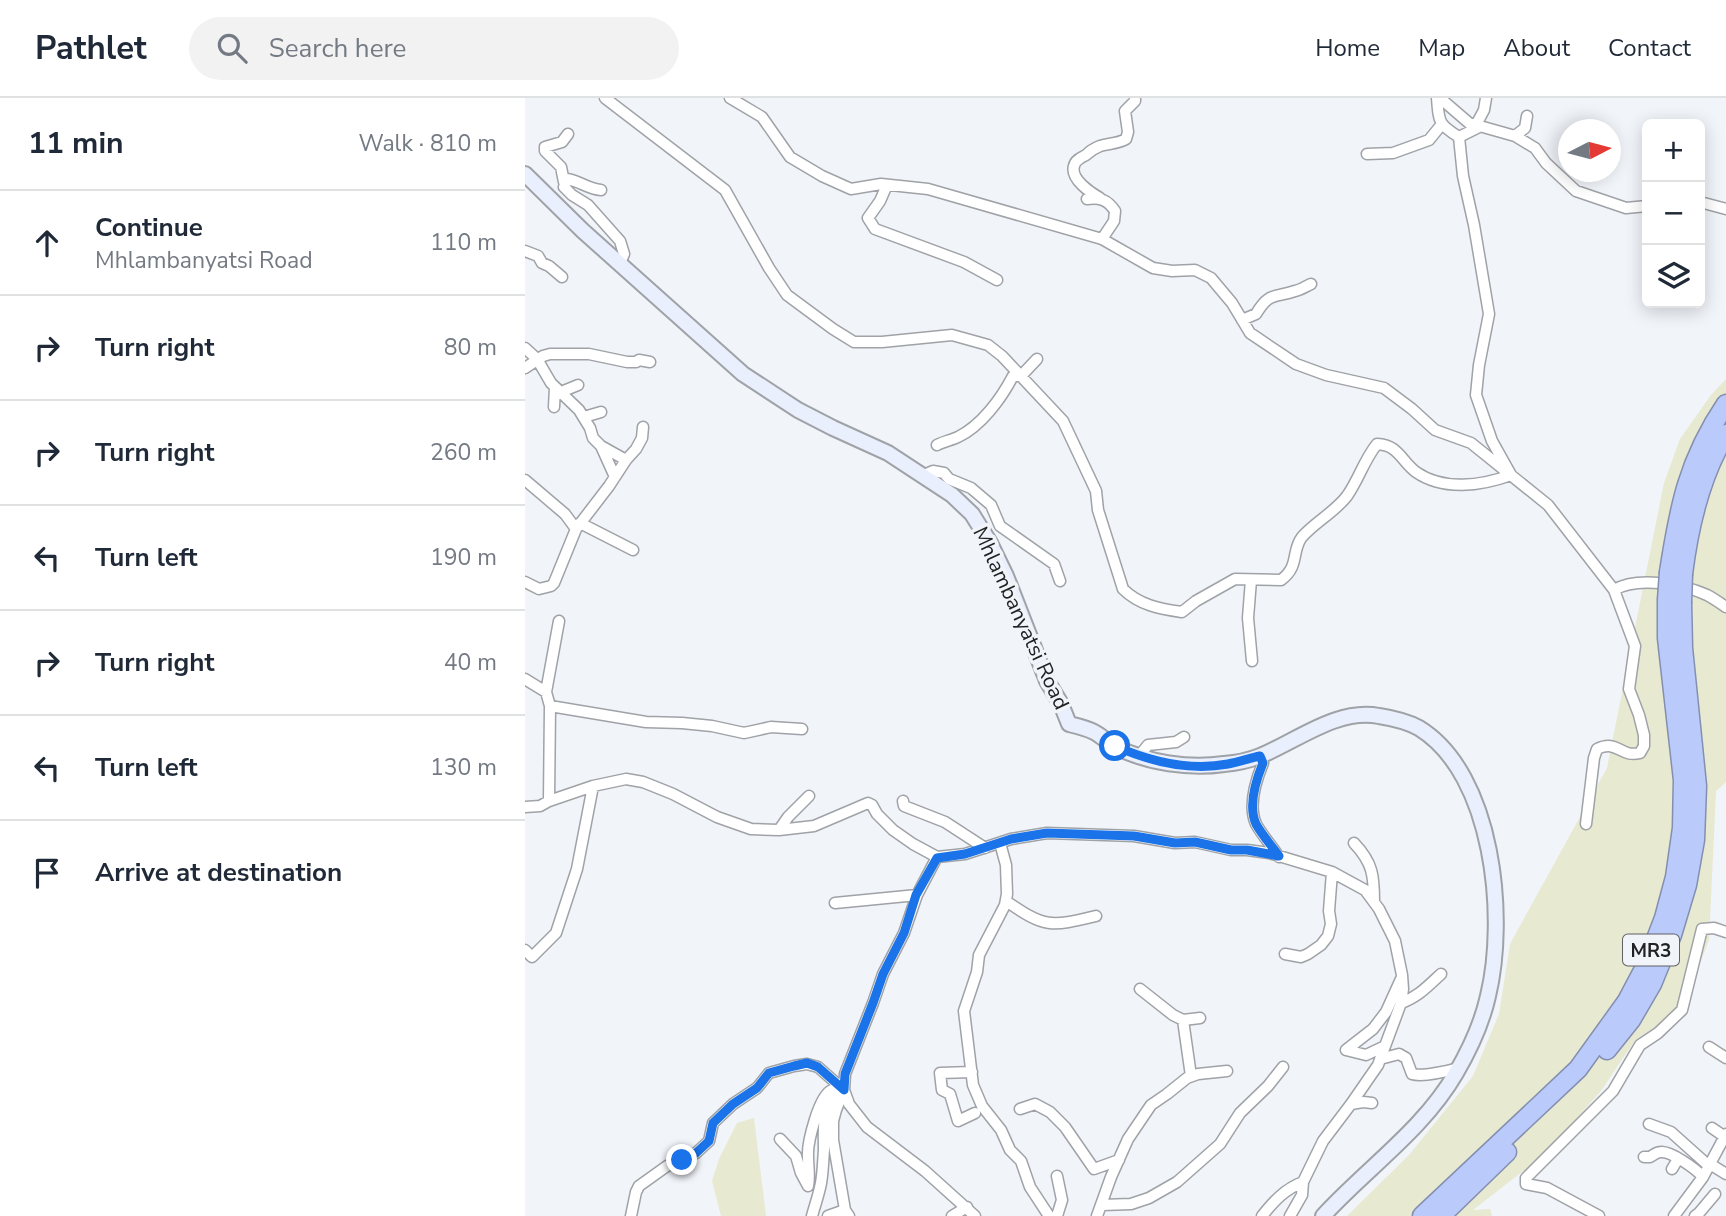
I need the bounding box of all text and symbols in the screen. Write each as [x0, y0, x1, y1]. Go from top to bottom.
search box [189, 17, 679, 80]
text: Pathlet [35, 26, 147, 71]
icon: search [213, 29, 251, 67]
text: Search here [269, 31, 406, 66]
text: Home [1315, 32, 1380, 64]
text: Map [1418, 32, 1465, 64]
text: About [1503, 32, 1570, 64]
text: Contact [1608, 32, 1691, 64]
north arrow [1558, 119, 1621, 182]
map controls [1642, 119, 1705, 308]
button: + [1642, 119, 1705, 182]
text: 11 min [28, 123, 124, 164]
text: Walk · 810 m [358, 128, 497, 159]
button: − [1642, 182, 1705, 245]
text: Continue [95, 210, 203, 245]
icon: ahead [28, 224, 66, 262]
text: 110 m [430, 227, 497, 258]
text: Mhlambanyatsi Road [95, 245, 313, 276]
button: layers [1642, 245, 1705, 308]
icon: right [28, 329, 66, 367]
text: Turn right [95, 330, 214, 365]
text: 80 m [444, 332, 497, 363]
icon: right [28, 434, 66, 472]
text: Turn right [95, 435, 214, 470]
text: 260 m [430, 437, 497, 468]
street label: Mhlambanyatsi Road [966, 522, 1076, 714]
icon: left [28, 539, 66, 577]
text: Turn left [95, 540, 198, 575]
text: 190 m [430, 542, 497, 573]
icon: right [28, 644, 66, 682]
text: Turn right [95, 645, 214, 680]
text: 40 m [444, 647, 497, 678]
route start [1099, 730, 1130, 761]
icon: left [28, 749, 66, 787]
text: Turn left [95, 750, 198, 785]
text: 130 m [430, 752, 497, 783]
icon: arrive [28, 854, 66, 892]
text: Arrive at destination [95, 855, 342, 890]
road number: MR3 [1623, 934, 1679, 965]
route end [666, 1144, 697, 1175]

